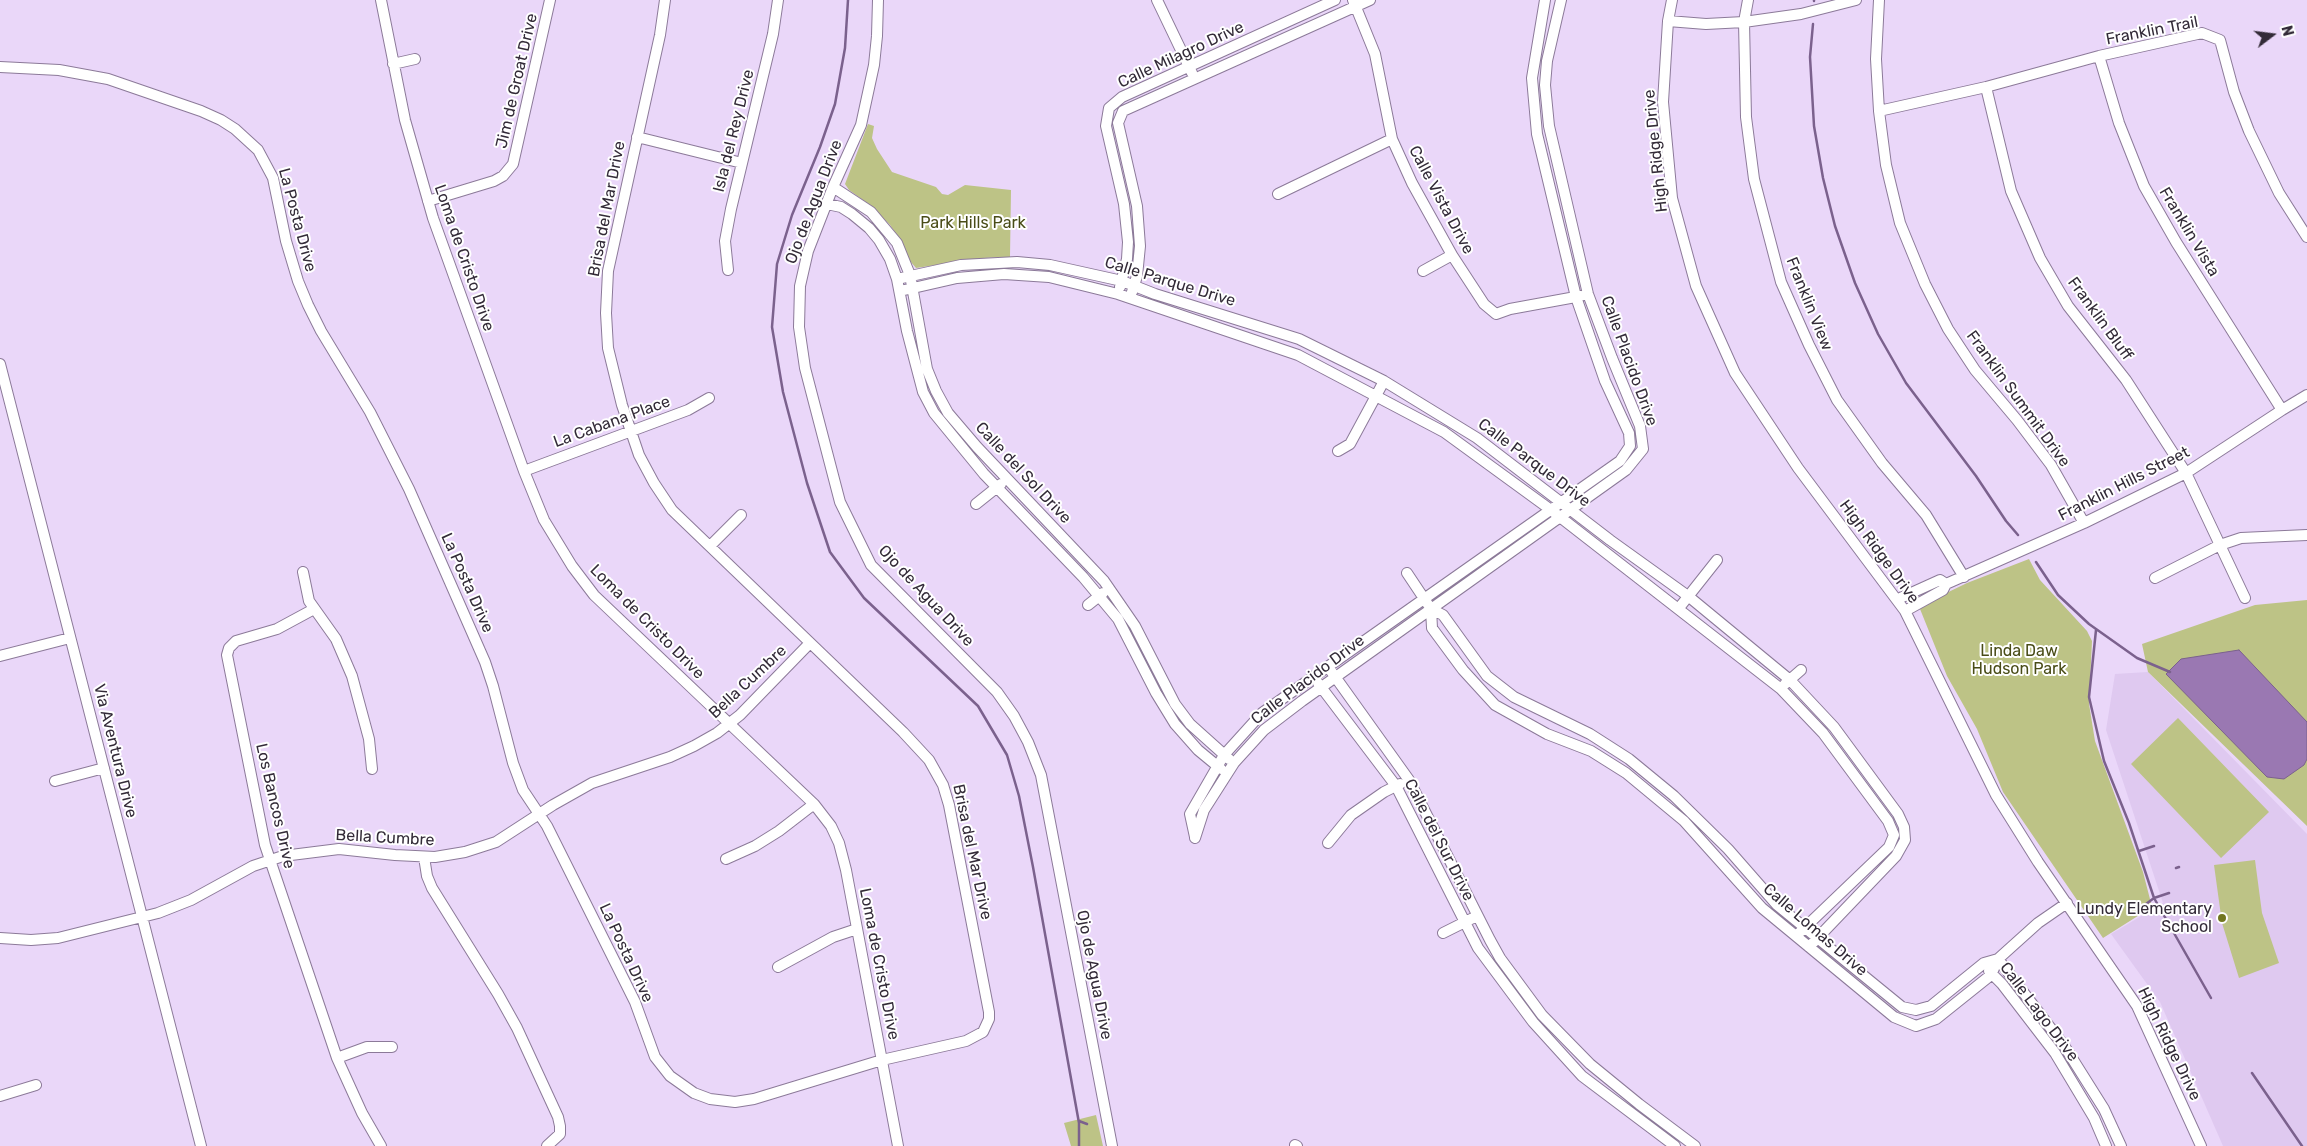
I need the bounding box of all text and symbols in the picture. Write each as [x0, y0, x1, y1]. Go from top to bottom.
north arrow [2247, 10, 2297, 60]
street label: Jim de Groat Drive [492, 12, 542, 150]
street label: Franklin Trail [2104, 13, 2200, 49]
street label: Calle Milagro Drive [1115, 17, 1247, 93]
text: N [2277, 24, 2296, 38]
street label: Isla del Rey Drive [709, 68, 759, 194]
street label: High Ridge Drive [1640, 89, 1672, 213]
street label: Ojo de Agua Drive [781, 137, 847, 267]
street label: Brisa del Mar Drive [584, 139, 630, 279]
street label: Calle Vista Drive [1404, 142, 1478, 258]
street label: La Posta Drive [274, 166, 320, 274]
street label: Loma de Cristo Drive [430, 182, 498, 334]
street label: Franklin Vista [2155, 184, 2223, 280]
park label: Park Hills Park [920, 213, 1026, 233]
street label: Calle Parque Drive [1102, 253, 1238, 311]
street label: Franklin View [1782, 254, 1836, 354]
street label: Franklin Bluff [2063, 274, 2137, 364]
street label: Calle Placido Drive [1597, 293, 1661, 429]
street label: Franklin Summit Drive [1962, 327, 2074, 471]
street label: La Cabana Place [551, 392, 673, 452]
street label: Calle Parque Drive [1474, 415, 1594, 511]
street label: Calle del Sol Drive [971, 418, 1075, 528]
street label: Franklin Hills Street [2055, 443, 2193, 525]
street label: High Ridge Drive [1835, 496, 1923, 608]
street label: La Posta Drive [437, 530, 497, 636]
street label: Ojo de Agua Drive [874, 541, 978, 651]
street label: Loma de Cristo Drive [586, 561, 708, 683]
street label: Calle Placido Drive [1248, 631, 1368, 729]
street label: Bella Cumbre [705, 641, 791, 723]
park label: Linda Daw Hudson Park [1972, 641, 2066, 679]
street label: Via Aventura Drive [89, 682, 141, 820]
street label: Los Bancos Drive [251, 742, 299, 870]
street label: Calle del Sur Drive [1400, 776, 1478, 904]
street label: Brisa del Mar Drive [948, 783, 996, 921]
street label: Bella Cumbre [335, 826, 435, 850]
street label: Calle Lomas Drive [1759, 880, 1871, 980]
street label: Loma de Cristo Drive [855, 887, 903, 1041]
place label: Lundy Elementary School [2076, 899, 2212, 937]
street label: La Posta Drive [595, 901, 657, 1005]
street label: Ojo de Agua Drive [1072, 909, 1116, 1041]
marker: Lundy Elementary School [2216, 912, 2228, 924]
street label: Calle Lago Drive [1995, 959, 2083, 1065]
street label: High Ridge Drive [2133, 984, 2205, 1104]

